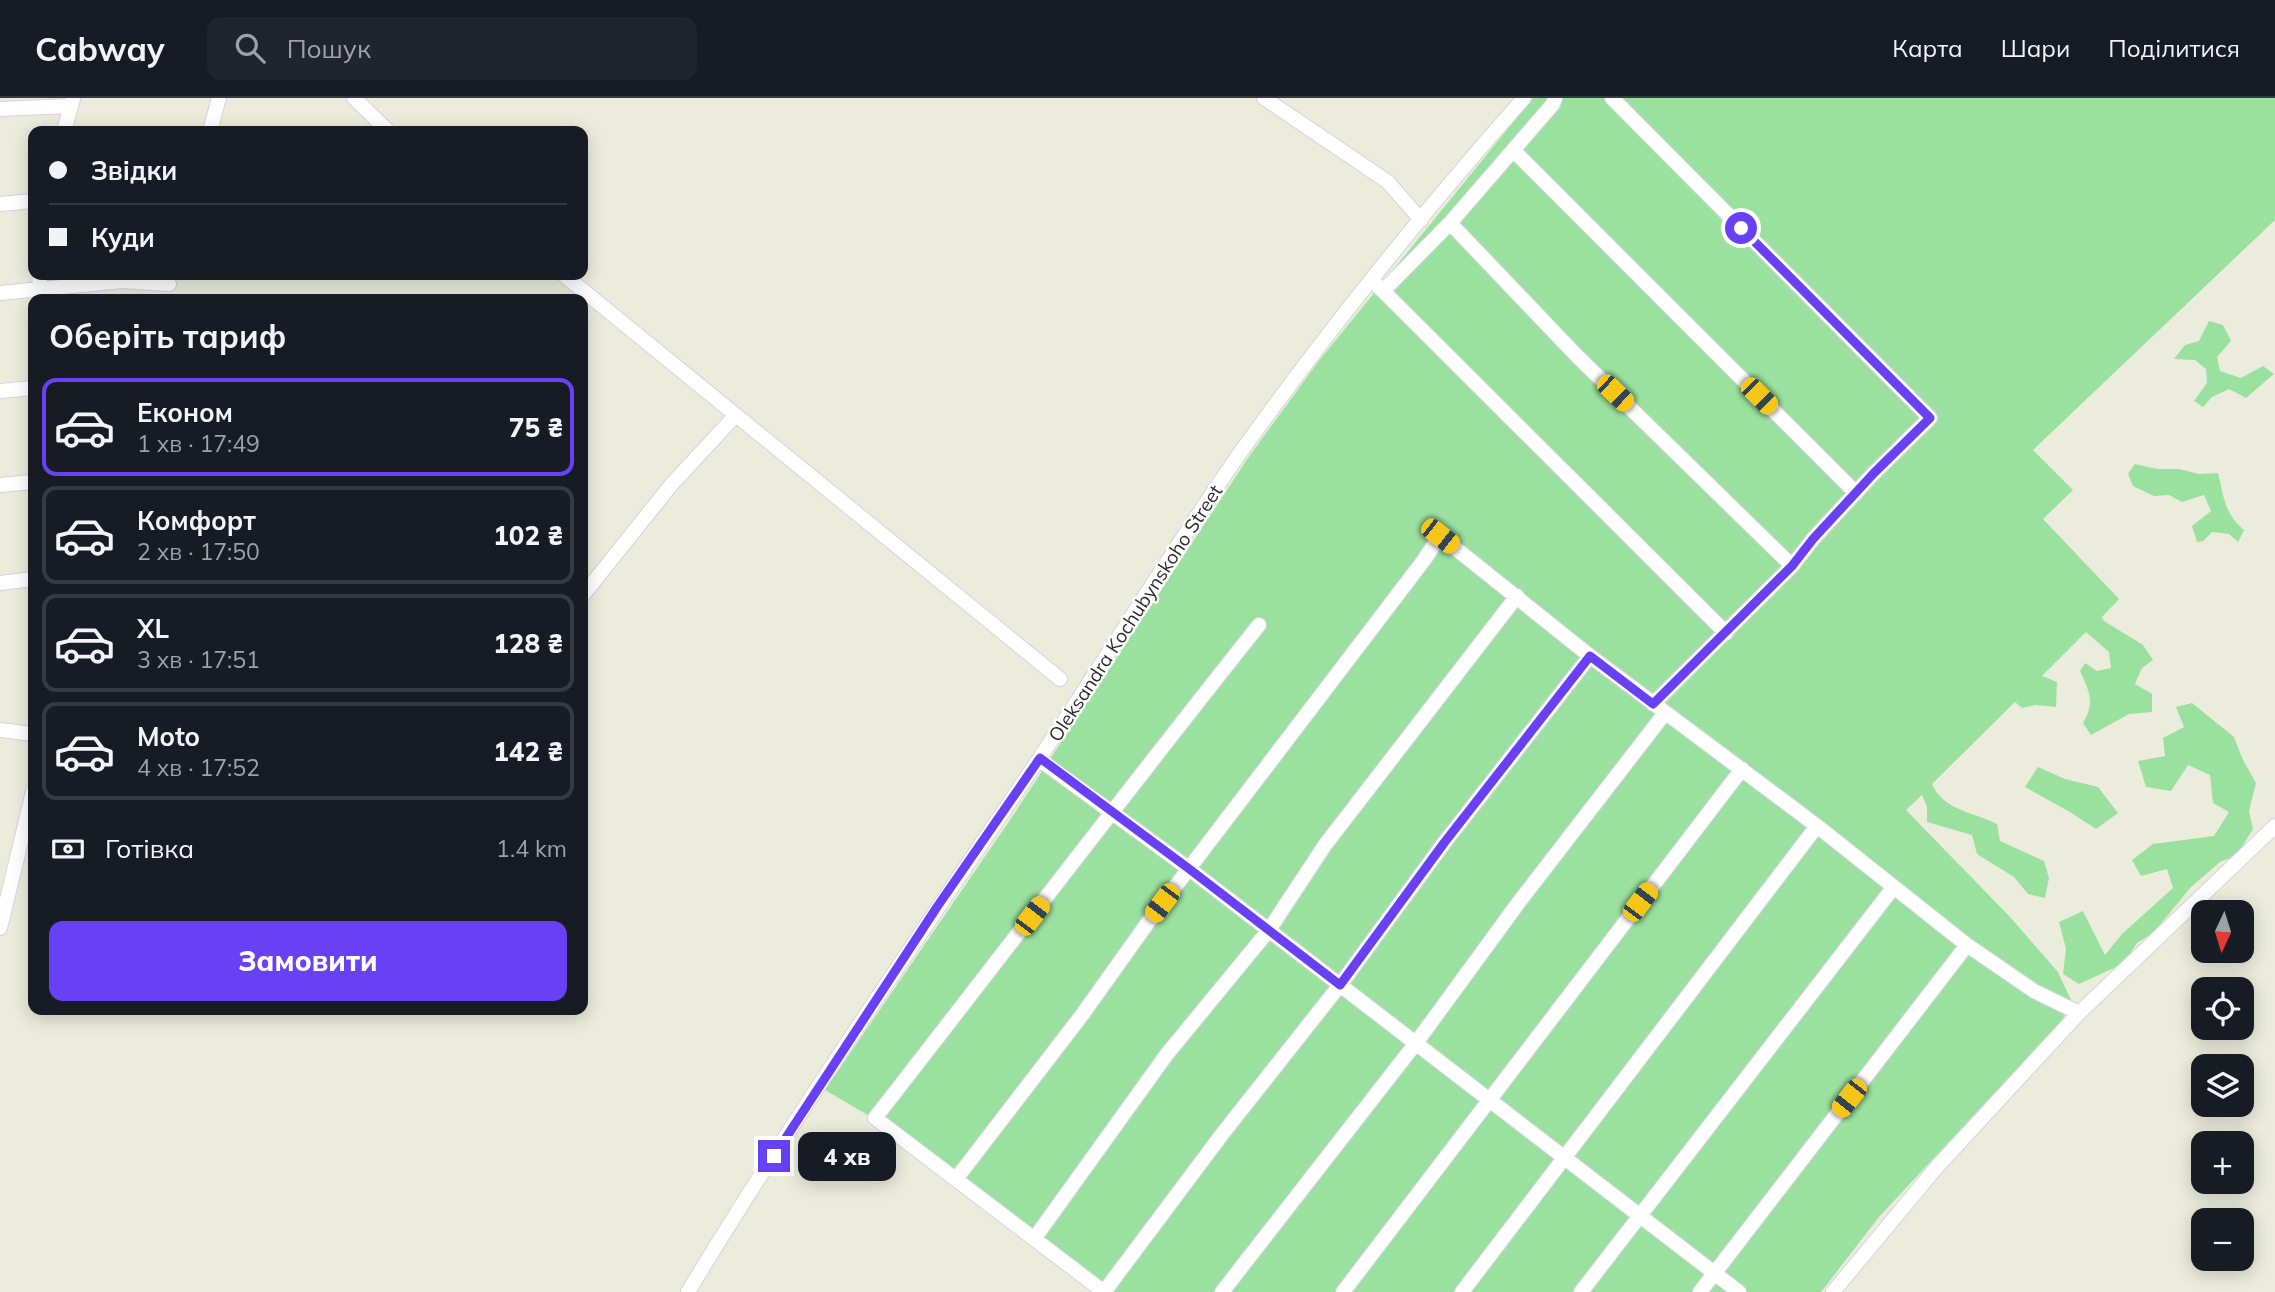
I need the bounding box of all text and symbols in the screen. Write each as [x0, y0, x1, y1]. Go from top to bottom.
search box [207, 17, 697, 80]
text: Cabway [35, 28, 165, 69]
icon: search [231, 29, 269, 67]
text: Пошук [287, 32, 371, 65]
text: Карта [1892, 33, 1963, 63]
text: Шари [2001, 33, 2070, 63]
text: Поділитися [2108, 33, 2240, 63]
text: Звідки [91, 154, 177, 187]
route start [1725, 212, 1757, 244]
text: Куди [91, 221, 155, 254]
text: Оберіть тариф [49, 316, 286, 356]
car [1593, 371, 1638, 415]
car [1737, 374, 1782, 418]
icon: car [53, 396, 116, 459]
text: Економ [137, 396, 233, 429]
text: 75 ₴ [509, 411, 563, 444]
text: 1 хв · 17:49 [137, 429, 260, 458]
street label: Oleksandra Kochubynskoho Street [1043, 480, 1227, 746]
icon: car [53, 504, 116, 567]
text: Комфорт [137, 504, 256, 537]
car [1417, 515, 1464, 557]
text: 102 ₴ [493, 519, 563, 552]
text: 2 хв · 17:50 [137, 537, 260, 566]
icon: car [53, 612, 116, 675]
text: XL [137, 612, 169, 645]
text: 128 ₴ [493, 627, 563, 660]
text: 3 хв · 17:51 [137, 645, 260, 674]
icon: car [53, 720, 116, 783]
text: Moto [137, 720, 200, 753]
text: 142 ₴ [493, 735, 563, 768]
text: 4 хв · 17:52 [137, 753, 260, 782]
icon: cash [49, 830, 87, 868]
text: Готівка [105, 832, 194, 865]
text: 1.4 km [496, 834, 567, 863]
car [1619, 879, 1662, 925]
car [1141, 880, 1184, 926]
car [1011, 893, 1054, 939]
north arrow [2191, 900, 2254, 962]
map controls [2191, 900, 2254, 1271]
button: Замовити [49, 921, 567, 1001]
button: locate [2191, 977, 2254, 1040]
button: layers [2191, 1054, 2254, 1117]
car [1828, 1075, 1871, 1121]
button: + [2191, 1131, 2254, 1194]
callout: 4 хв [798, 1132, 896, 1180]
route end [758, 1140, 790, 1172]
text: 4 хв [823, 1142, 871, 1171]
button: − [2191, 1208, 2254, 1271]

